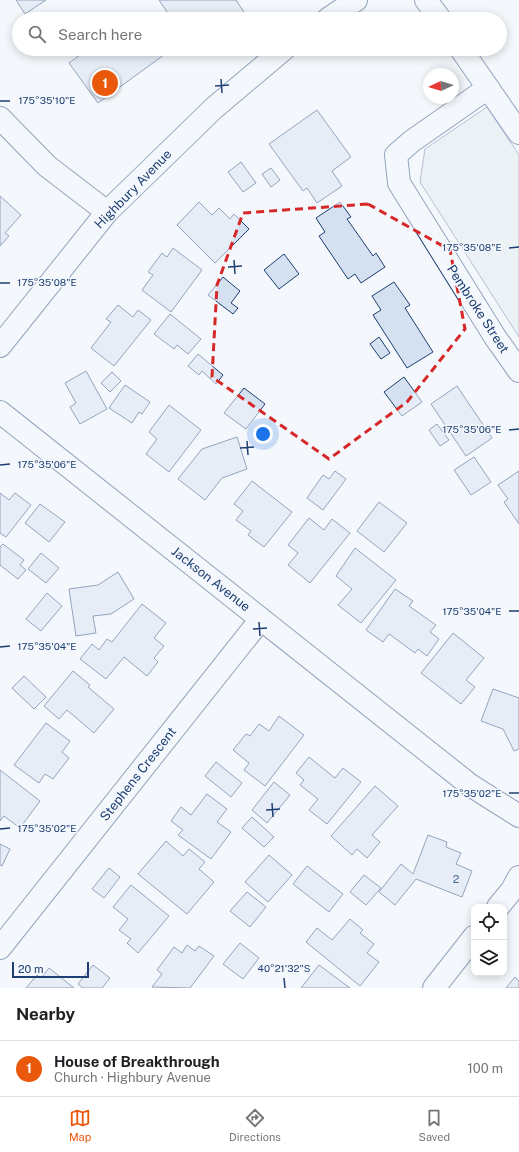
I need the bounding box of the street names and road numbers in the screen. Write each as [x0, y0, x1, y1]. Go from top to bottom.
street label: Highbury Avenue [91, 146, 175, 232]
street label: Pembroke Street [444, 262, 512, 356]
street label: Jackson Avenue [169, 544, 253, 614]
street label: Stephens Crescent [97, 724, 179, 824]

